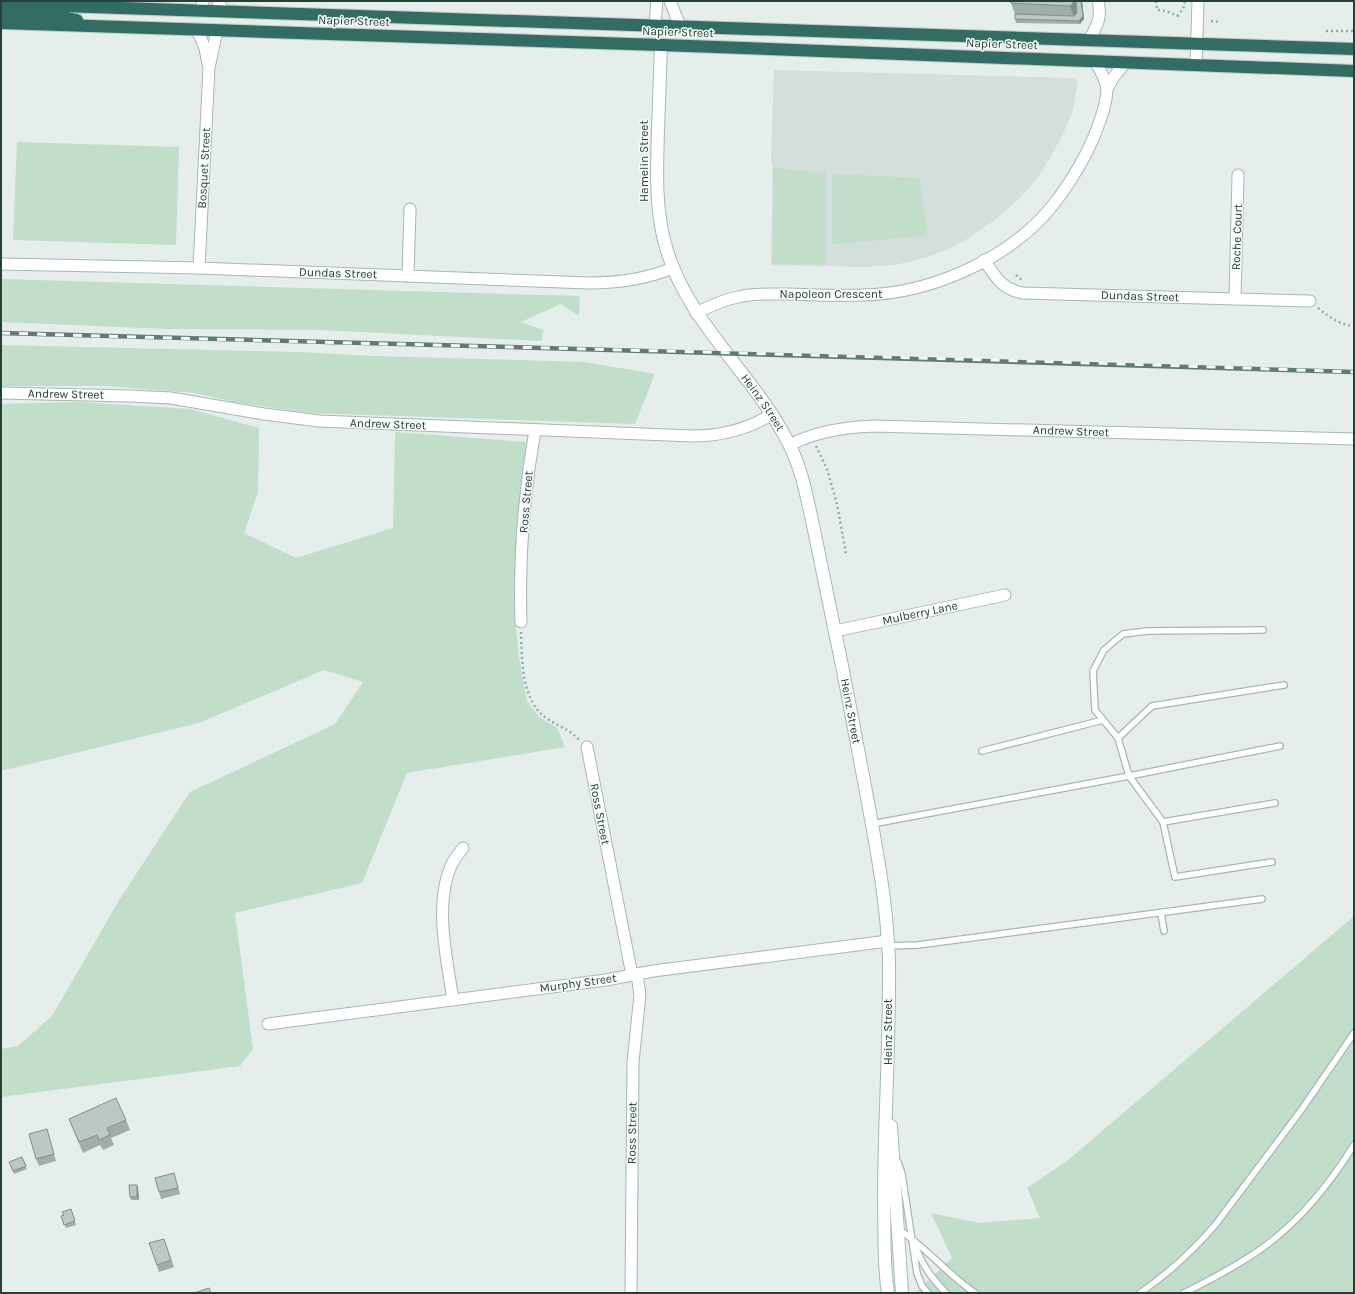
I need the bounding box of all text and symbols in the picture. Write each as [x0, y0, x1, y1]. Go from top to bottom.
street label: Napier Street [318, 13, 391, 29]
street label: Napier Street [642, 24, 715, 40]
street label: Napier Street [966, 36, 1039, 52]
street label: Hamelin Street [637, 120, 651, 202]
street label: Bosquet Street [195, 127, 213, 209]
street label: Roche Court [1229, 203, 1245, 270]
street label: Dundas Street [299, 265, 378, 281]
street label: Napoleon Crescent [780, 287, 883, 301]
street label: Dundas Street [1101, 288, 1180, 304]
street label: Heinz Street [738, 371, 788, 434]
street label: Andrew Street [28, 386, 105, 402]
street label: Andrew Street [350, 416, 427, 432]
street label: Andrew Street [1033, 423, 1110, 439]
street label: Ross Street [516, 470, 536, 534]
street label: Mulberry Lane [881, 598, 959, 628]
street label: Heinz Street [838, 677, 864, 746]
street label: Ross Street [587, 782, 613, 846]
street label: Murphy Street [539, 971, 618, 995]
street label: Heinz Street [881, 998, 895, 1065]
street label: Ross Street [624, 1101, 640, 1164]

